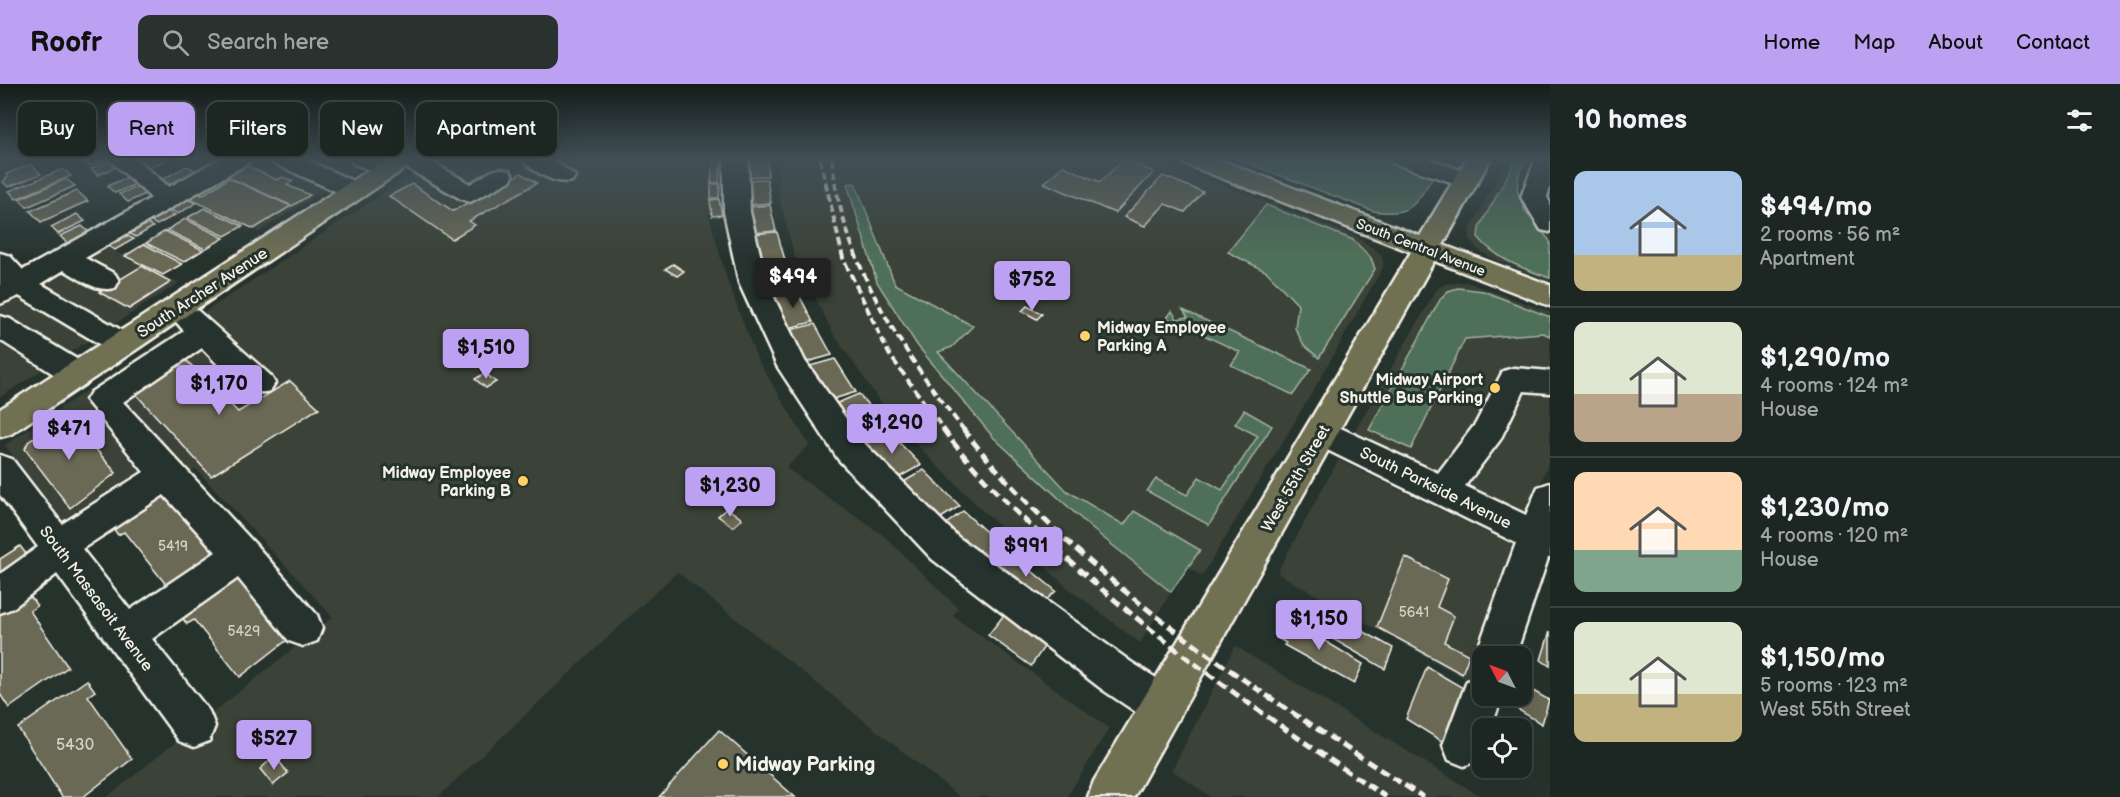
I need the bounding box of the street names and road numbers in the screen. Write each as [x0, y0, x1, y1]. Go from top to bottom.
street label: South Central Avenue [1354, 215, 1488, 280]
street label: South Archer Avenue [134, 244, 272, 342]
street label: West 55th Street [1258, 422, 1335, 536]
street label: South Parkside Avenue [1357, 443, 1515, 533]
street label: South Massasoit Avenue [35, 522, 157, 676]

